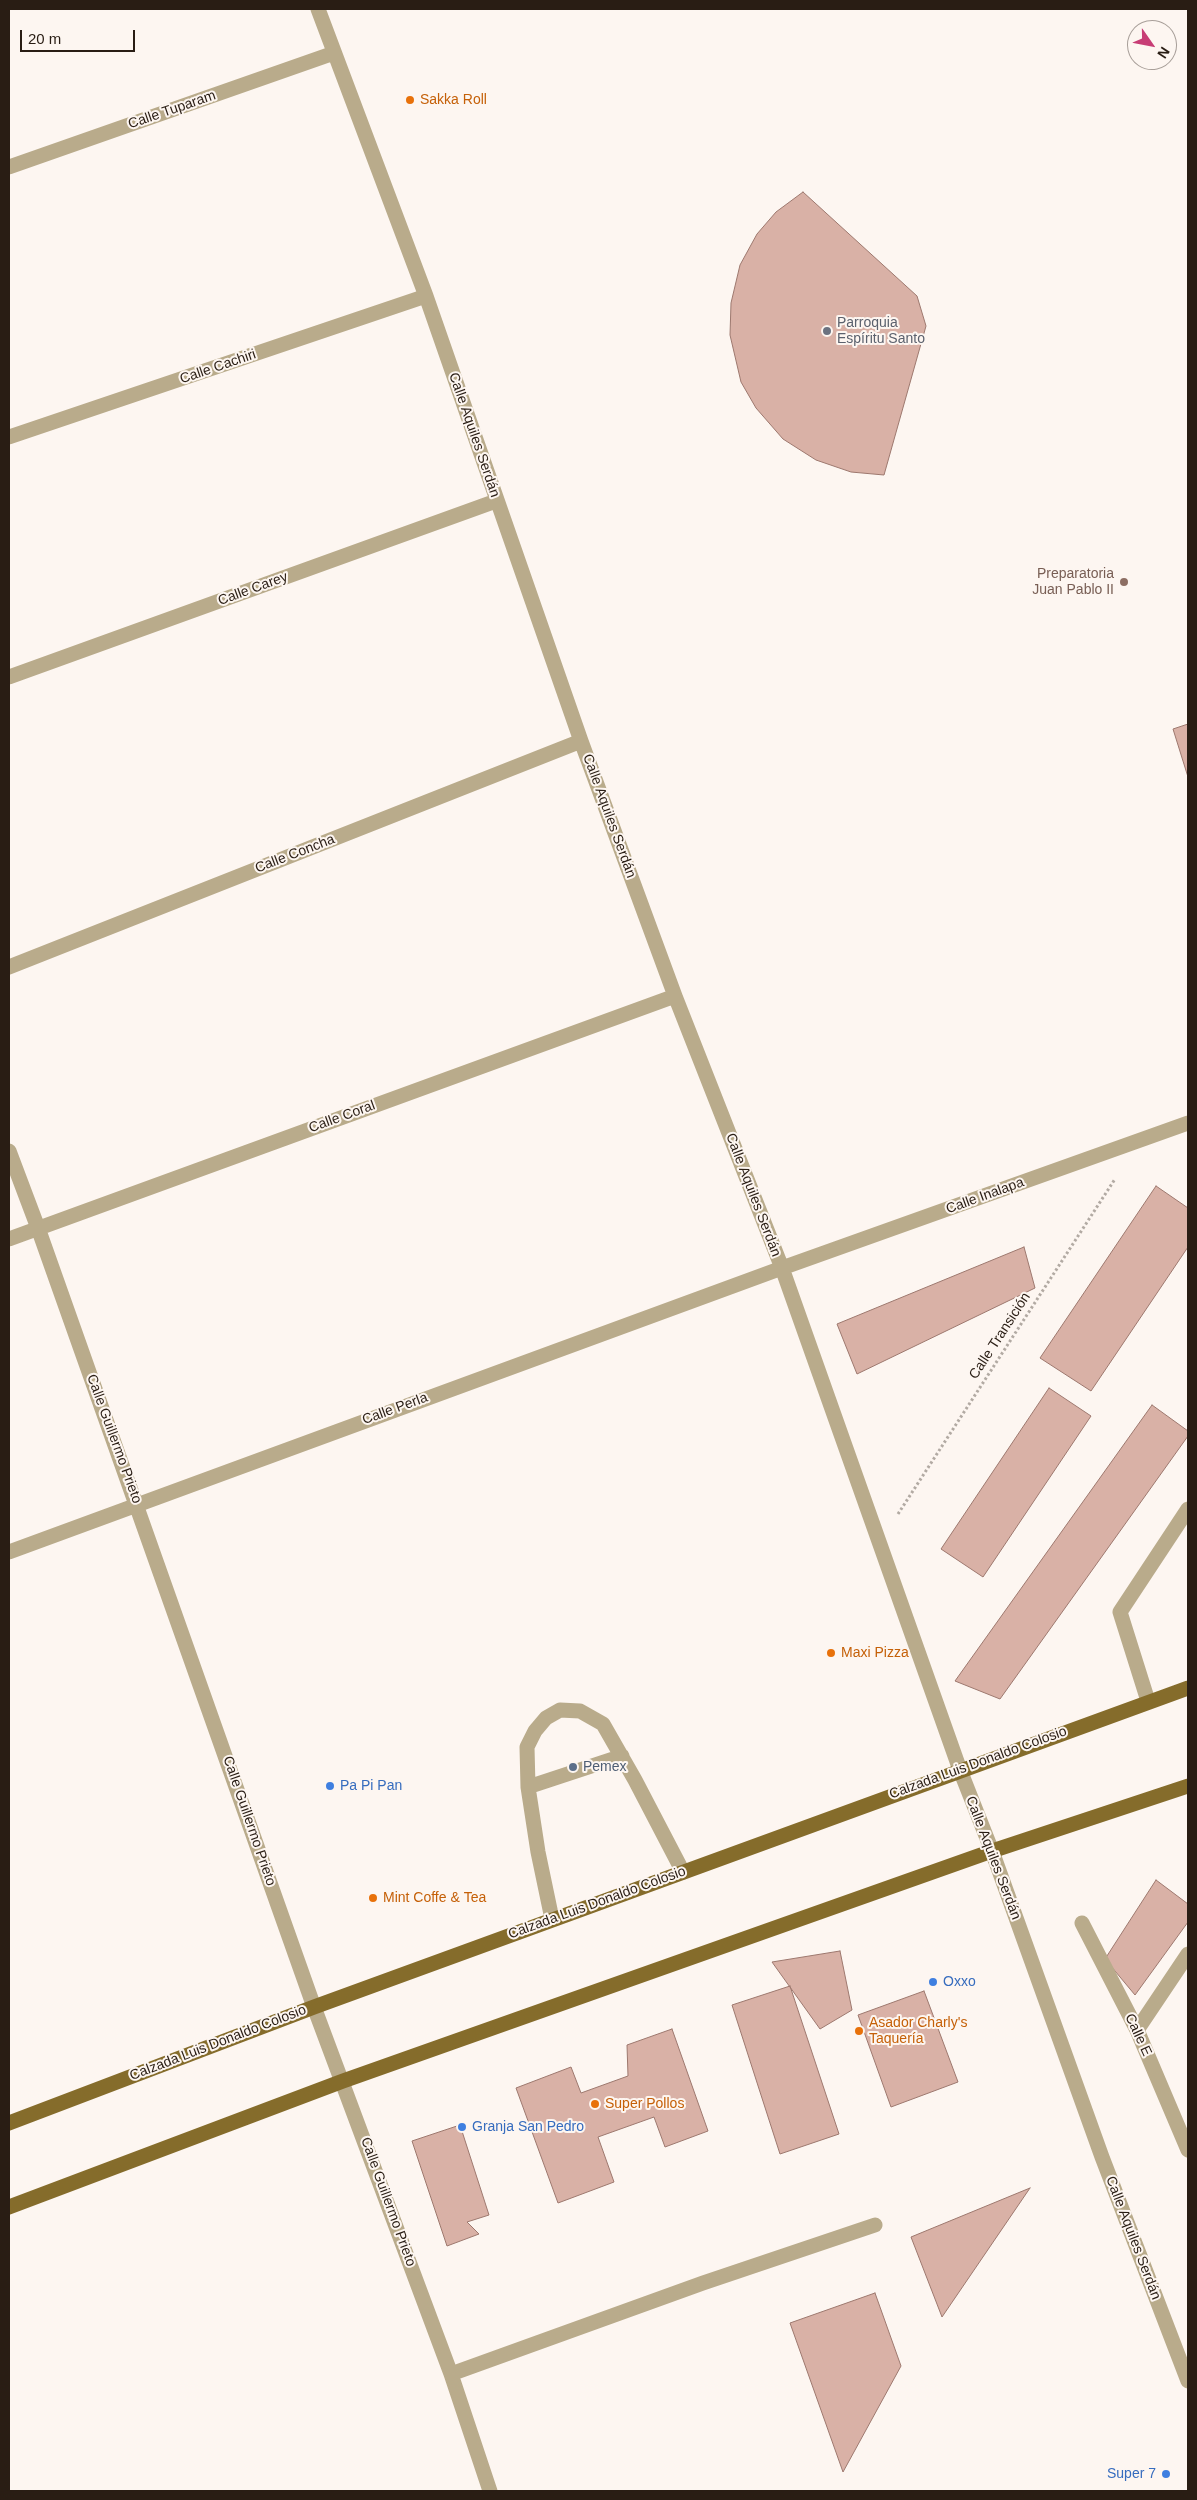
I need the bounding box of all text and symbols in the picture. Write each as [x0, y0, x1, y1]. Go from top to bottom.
scale bar [22, 20, 138, 52]
north arrow [1127, 20, 1177, 70]
text: 20 m [28, 30, 61, 47]
text: N [1154, 44, 1173, 61]
street label: Calle Tuparam [126, 87, 218, 133]
place label: Sakka Roll [420, 92, 487, 108]
marker: Sakka Roll [404, 94, 416, 106]
place label: Parroquia Espíritu Santo [837, 315, 925, 348]
marker: Parroquia Espíritu Santo [821, 325, 833, 337]
street label: Calle Cachiri [178, 346, 258, 388]
street label: Calle Aquiles Serdán [445, 370, 503, 500]
place label: Preparatoria Juan Pablo II [1032, 566, 1114, 598]
street label: Calle Carey [216, 569, 290, 609]
marker: Preparatoria Juan Pablo II [1118, 576, 1130, 588]
street label: Calle Aquiles Serdán [579, 752, 639, 880]
street label: Calle Concha [253, 831, 337, 877]
street label: Calle Coral [307, 1097, 377, 1137]
street label: Calle Aquiles Serdán [722, 1131, 784, 1259]
street label: Calle Inalapa [944, 1174, 1026, 1218]
street label: Calle Transición [966, 1290, 1034, 1382]
street label: Calle Guillermo Prieto [83, 1372, 145, 1506]
street label: Calle Perla [360, 1389, 430, 1429]
place label: Maxi Pizza [841, 1645, 909, 1661]
marker: Maxi Pizza [825, 1647, 837, 1659]
street label: Calzada Luis Donaldo Colosio [887, 1723, 1069, 1803]
street label: Calle Guillermo Prieto [219, 1754, 279, 1888]
place label: Pemex [583, 1759, 627, 1775]
marker: Pemex [567, 1761, 579, 1773]
place label: Pa Pi Pan [340, 1778, 402, 1794]
marker: Pa Pi Pan [324, 1780, 336, 1792]
street label: Calle Aquiles Serdán [962, 1794, 1024, 1922]
street label: Calzada Luis Donaldo Colosio [506, 1863, 688, 1943]
place label: Mint Coffe & Tea [383, 1890, 486, 1906]
marker: Mint Coffe & Tea [367, 1892, 379, 1904]
place label: Oxxo [943, 1974, 976, 1990]
marker: Oxxo [927, 1976, 939, 1988]
street label: Calzada Luis Donaldo Colosio [127, 2002, 309, 2084]
street label: Calle E [1121, 2011, 1155, 2059]
place label: Asador Charly's Taquería [869, 2015, 967, 2048]
marker: Asador Charly's Taquería [853, 2025, 865, 2037]
place label: Super Pollos [605, 2096, 684, 2112]
marker: Super Pollos [589, 2098, 601, 2110]
place label: Granja San Pedro [472, 2119, 584, 2135]
marker: Granja San Pedro [456, 2121, 468, 2133]
street label: Calle Guillermo Prieto [357, 2135, 419, 2269]
street label: Calle Aquiles Serdán [1102, 2174, 1164, 2302]
place label: Super 7 [1107, 2466, 1156, 2482]
marker: Super 7 [1160, 2468, 1172, 2480]

